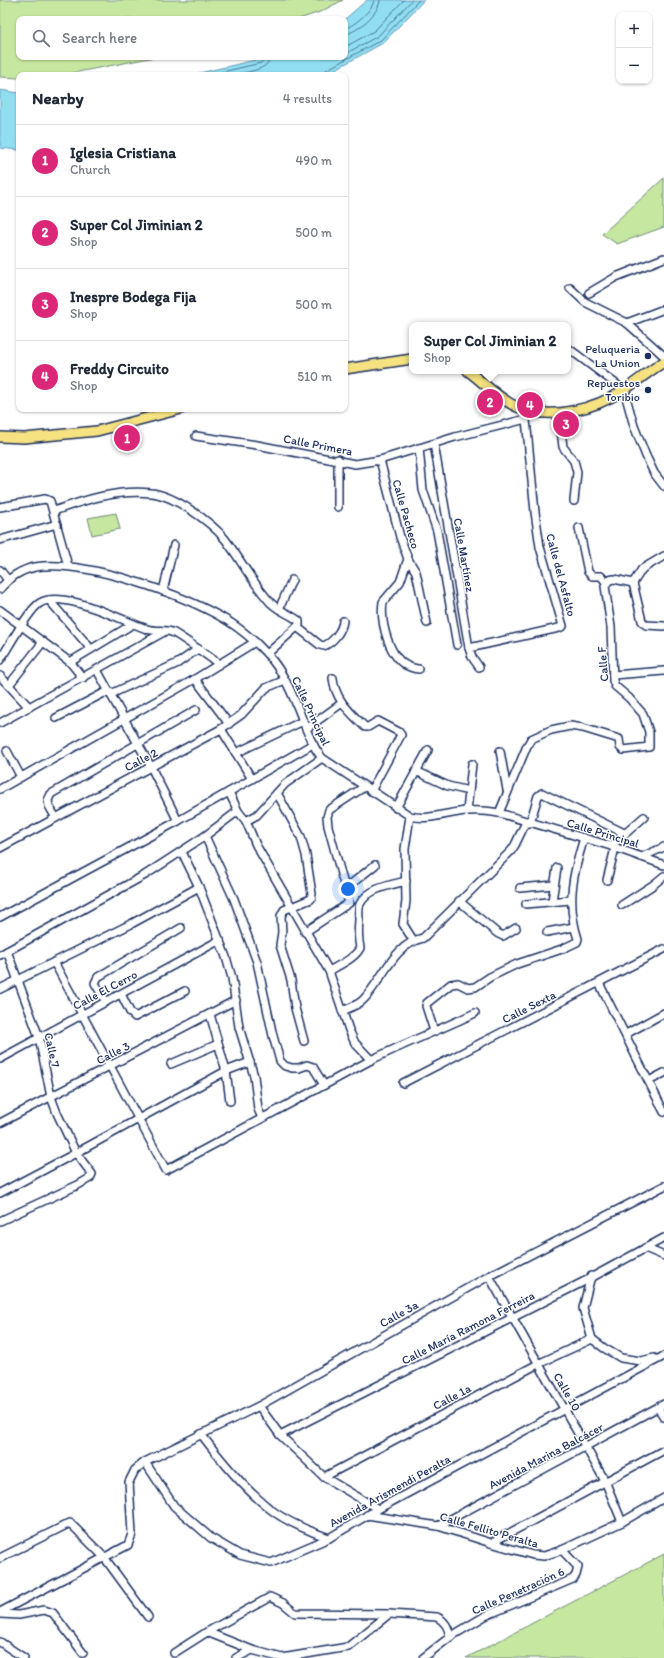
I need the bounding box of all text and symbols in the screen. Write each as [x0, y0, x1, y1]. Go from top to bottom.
map controls [616, 12, 652, 84]
button: + [616, 12, 652, 48]
search box [16, 16, 348, 60]
icon: search [30, 27, 52, 49]
text: Search here [62, 29, 137, 47]
button: − [616, 48, 652, 84]
text: Nearby [32, 88, 84, 108]
text: 4 results [283, 91, 332, 106]
text: Iglesia Cristiana [70, 144, 176, 162]
text: 1 [42, 153, 48, 168]
text: 490 m [296, 153, 332, 168]
text: Church [70, 162, 111, 177]
text: Super Col Jiminian 2 [70, 216, 203, 234]
text: 2 [42, 225, 48, 240]
text: 500 m [295, 225, 332, 240]
text: Shop [70, 234, 97, 249]
text: Inespre Bodega Fija [70, 288, 196, 306]
text: 3 [41, 297, 49, 312]
text: 500 m [295, 297, 332, 312]
text: Shop [70, 306, 97, 321]
popup [409, 322, 571, 374]
text: Super Col Jiminian 2 [424, 332, 556, 350]
place label: Peluqueria La Union [585, 342, 641, 370]
text: Shop [424, 350, 451, 365]
marker: Peluqueria La Union [643, 351, 653, 361]
text: Freddy Circuito [70, 360, 169, 378]
text: 4 [41, 369, 49, 384]
text: 510 m [297, 369, 332, 384]
place label: Repuestos Toribio [587, 376, 640, 404]
text: Shop [70, 378, 97, 393]
marker: Repuestos Toribio [643, 385, 653, 395]
pin: 2 [477, 387, 503, 417]
pin: 4 [517, 390, 543, 420]
pin: 3 [553, 409, 579, 439]
pin: 1 [114, 423, 140, 453]
street label: Calle Primera [282, 431, 354, 459]
street label: Calle Pacheco [389, 478, 423, 550]
street label: Calle Martínez [451, 517, 477, 594]
street label: Calle del Asfalto [543, 532, 579, 618]
street label: Calle F [594, 645, 612, 682]
street label: Calle Principal [289, 674, 333, 748]
street label: Calle 2 [122, 745, 161, 775]
street label: Calle Principal [565, 815, 641, 851]
your location [338, 879, 358, 899]
street label: Calle El Cerro [70, 967, 140, 1013]
street label: Calle Sexta [500, 987, 559, 1026]
street label: Calle 7 [41, 1031, 63, 1069]
street label: Calle 3 [94, 1038, 132, 1067]
street label: Calle María Ramona Ferreira [399, 1288, 537, 1368]
street label: Calle 3a [377, 1297, 421, 1330]
street label: Calle 10 [550, 1370, 584, 1414]
street label: Calle 1a [431, 1381, 474, 1413]
street label: Avenida Marina Balcácer [486, 1420, 606, 1492]
street label: Avenida Arismendi Peralta [327, 1451, 454, 1530]
street label: Calle Fellito Peralta [438, 1509, 540, 1551]
street label: Calle Penetración 6 [470, 1564, 566, 1618]

